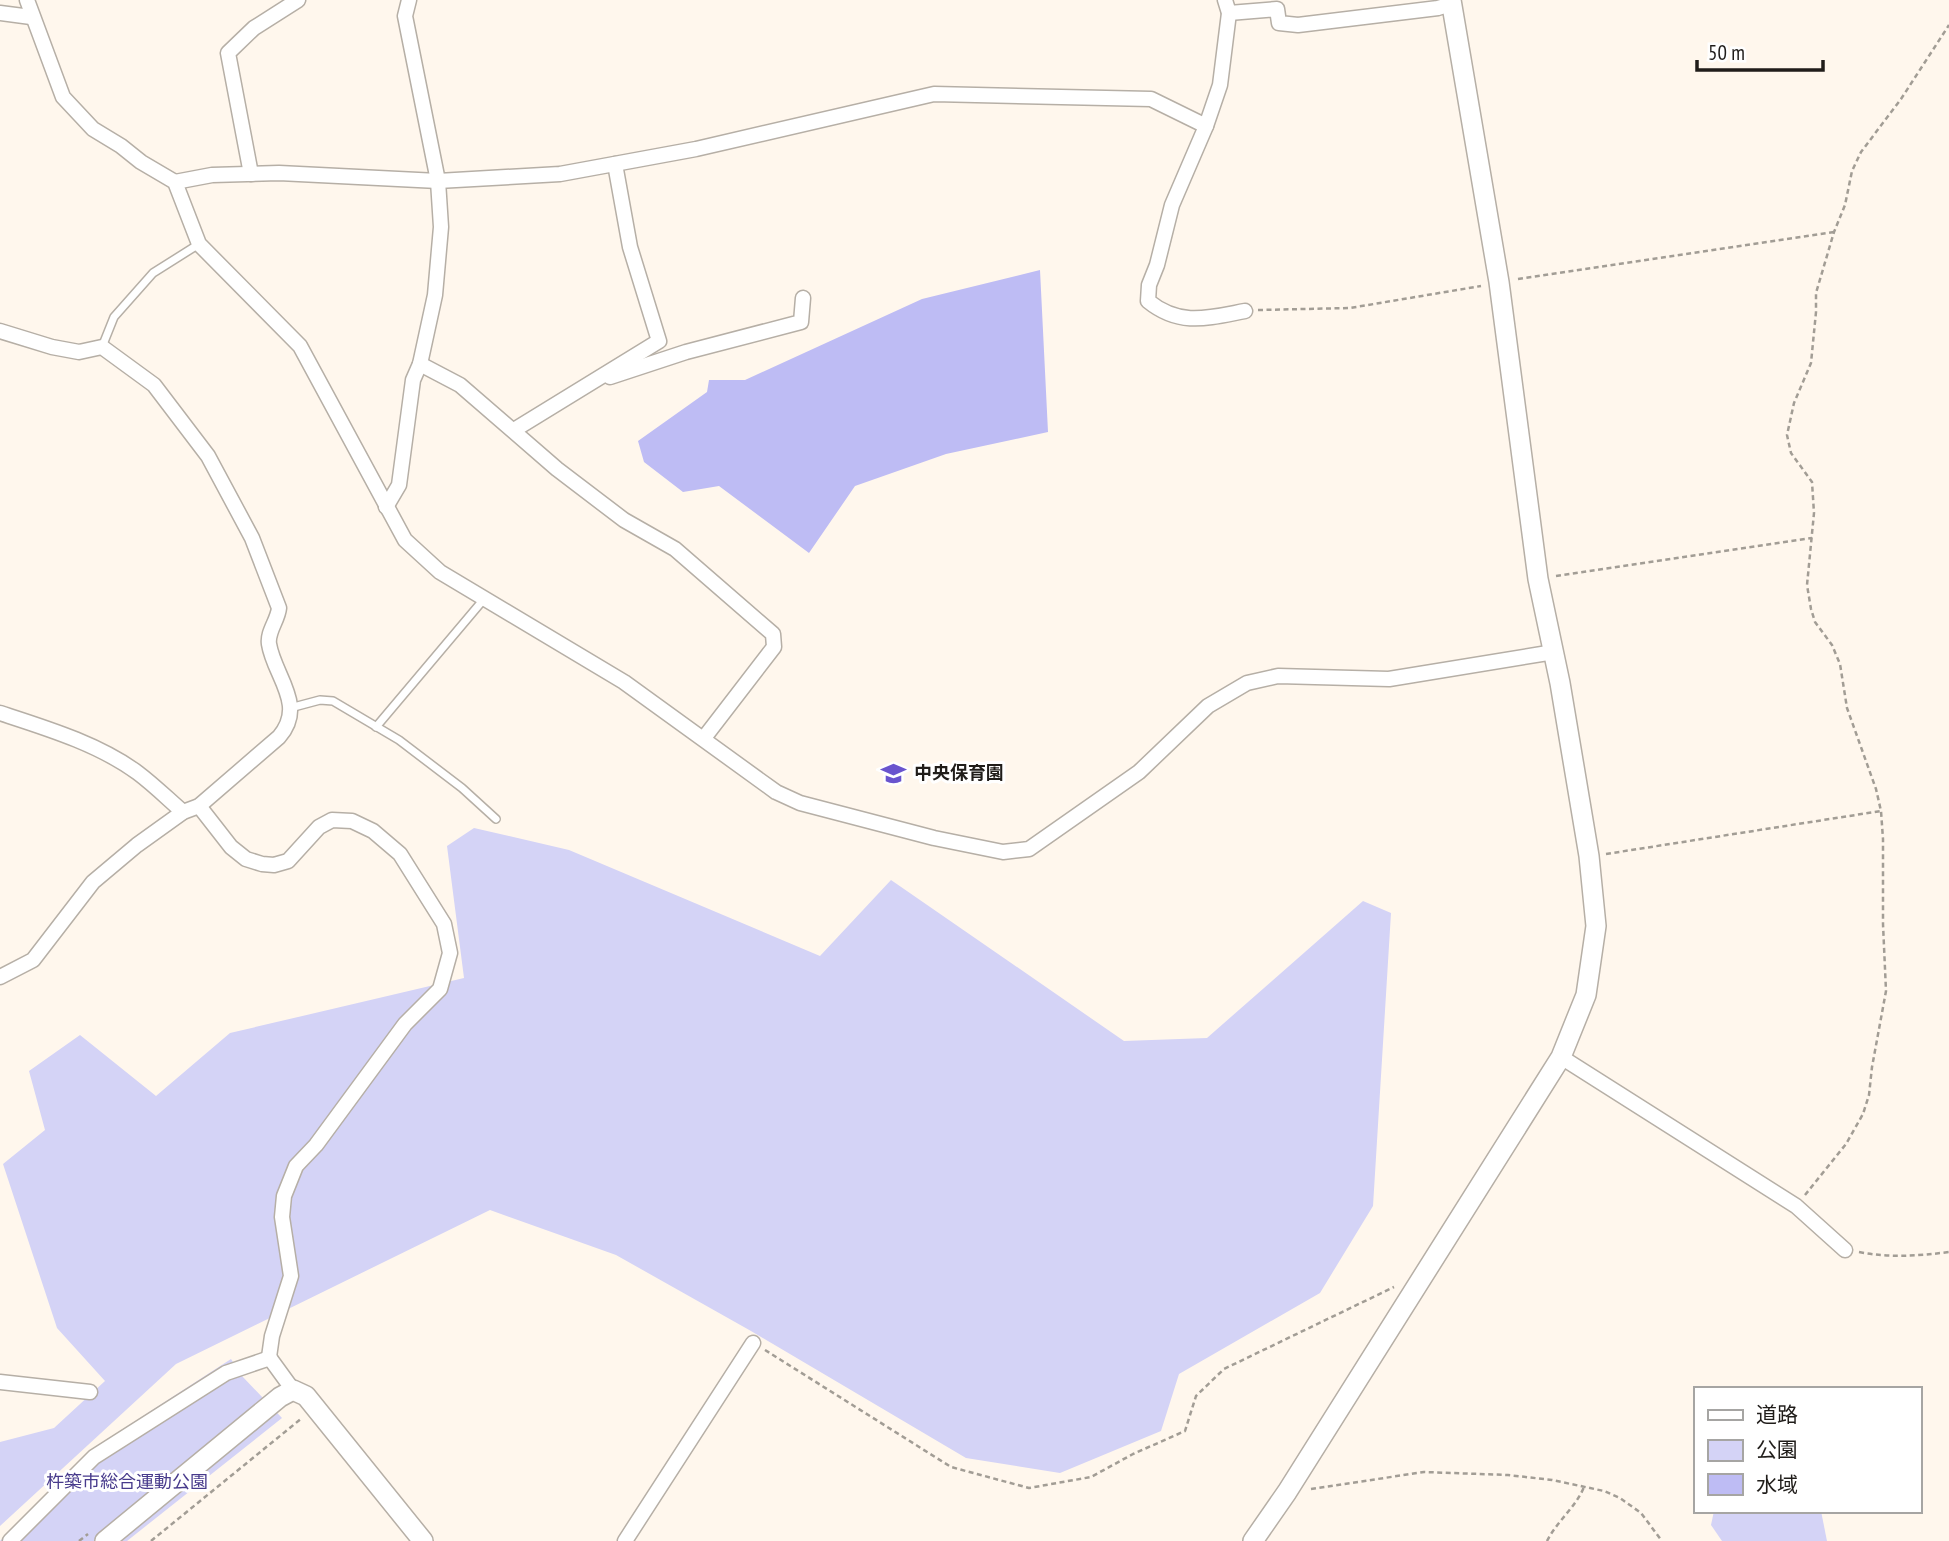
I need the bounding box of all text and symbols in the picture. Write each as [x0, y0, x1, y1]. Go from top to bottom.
scale bar [1697, 28, 1823, 72]
text: 50 m [1708, 39, 1745, 66]
school or university icon: 中央保育園 [880, 759, 908, 787]
place label: 中央保育園 [914, 761, 1004, 784]
legend [1694, 1387, 1921, 1513]
text: 道路 [1756, 1401, 1798, 1428]
text: 公園 [1756, 1436, 1798, 1463]
park label: 杵築市総合運動公園 [46, 1470, 208, 1493]
text: 水域 [1756, 1471, 1798, 1498]

